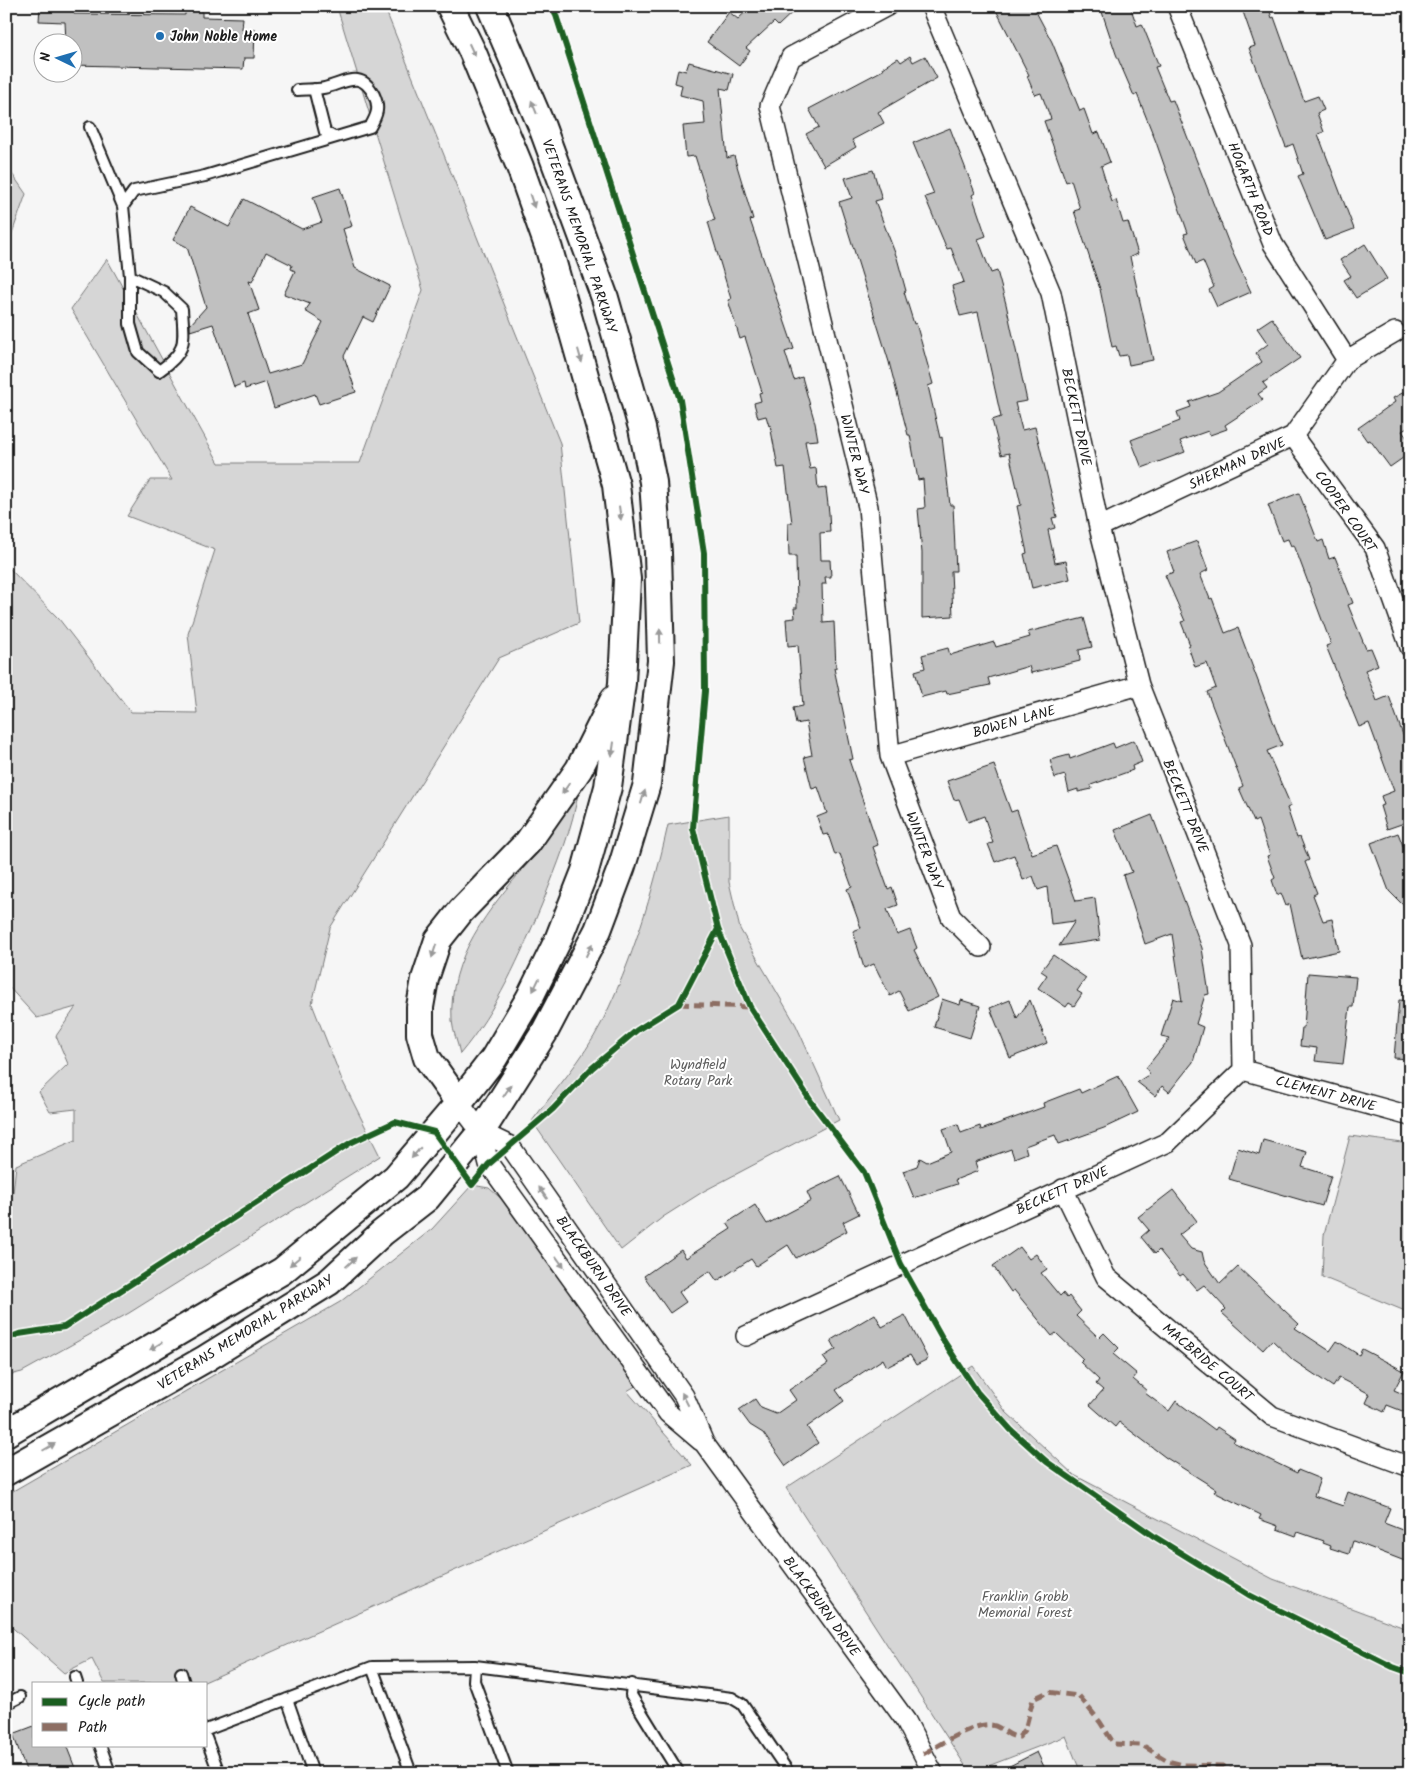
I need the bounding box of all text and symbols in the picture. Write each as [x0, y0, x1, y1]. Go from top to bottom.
place label: John Noble Home [170, 26, 277, 48]
marker: John Noble Home [154, 30, 166, 42]
north arrow [32, 32, 82, 82]
one-way arrow [468, 43, 476, 57]
text: N [35, 51, 57, 62]
one-way arrow [529, 100, 537, 114]
street label: VETERANS MEMORIAL PARKWAY [535, 136, 623, 337]
street label: HOGARTH ROAD [1221, 139, 1279, 240]
one-way arrow [528, 194, 536, 209]
one-way arrow [577, 349, 585, 364]
street label: BECKETT DRIVE [1055, 366, 1097, 469]
street label: WINTER WAY [833, 412, 875, 497]
street label: SHERMAN DRIVE [1185, 431, 1290, 496]
street label: COOPER COURT [1309, 466, 1383, 558]
one-way arrow [617, 506, 625, 522]
one-way arrow [656, 628, 664, 644]
street label: BOWEN LANE [970, 699, 1059, 744]
one-way arrow [609, 741, 617, 757]
street label: BECKETT DRIVE [1156, 756, 1214, 857]
one-way arrow [561, 781, 571, 795]
one-way arrow [640, 790, 648, 805]
street label: WINTER WAY [899, 808, 949, 893]
one-way arrow [585, 943, 593, 957]
one-way arrow [430, 944, 438, 959]
one-way arrow [532, 978, 540, 992]
park label: Wyndfield Rotary Park [664, 1054, 733, 1092]
street label: CLEMENT DRIVE [1273, 1070, 1379, 1118]
one-way arrow [503, 1084, 512, 1097]
one-way arrow [411, 1147, 422, 1159]
street label: BECKETT DRIVE [1012, 1160, 1113, 1221]
one-way arrow [538, 1186, 548, 1200]
street label: BLACKBURN DRIVE [550, 1211, 637, 1322]
one-way arrow [288, 1255, 301, 1266]
one-way arrow [555, 1255, 565, 1269]
one-way arrow [344, 1256, 356, 1268]
street label: VETERANS MEMORIAL PARKWAY [153, 1269, 339, 1396]
street label: MACBRIDE COURT [1157, 1318, 1259, 1409]
one-way arrow [150, 1341, 163, 1350]
one-way arrow [681, 1391, 689, 1406]
one-way arrow [42, 1443, 55, 1452]
street label: BLACKBURN DRIVE [777, 1552, 866, 1662]
park label: Franklin Grobb Memorial Forest [978, 1586, 1073, 1624]
legend [32, 1682, 208, 1746]
text: Cycle path [78, 1690, 145, 1714]
text: Path [78, 1716, 107, 1740]

